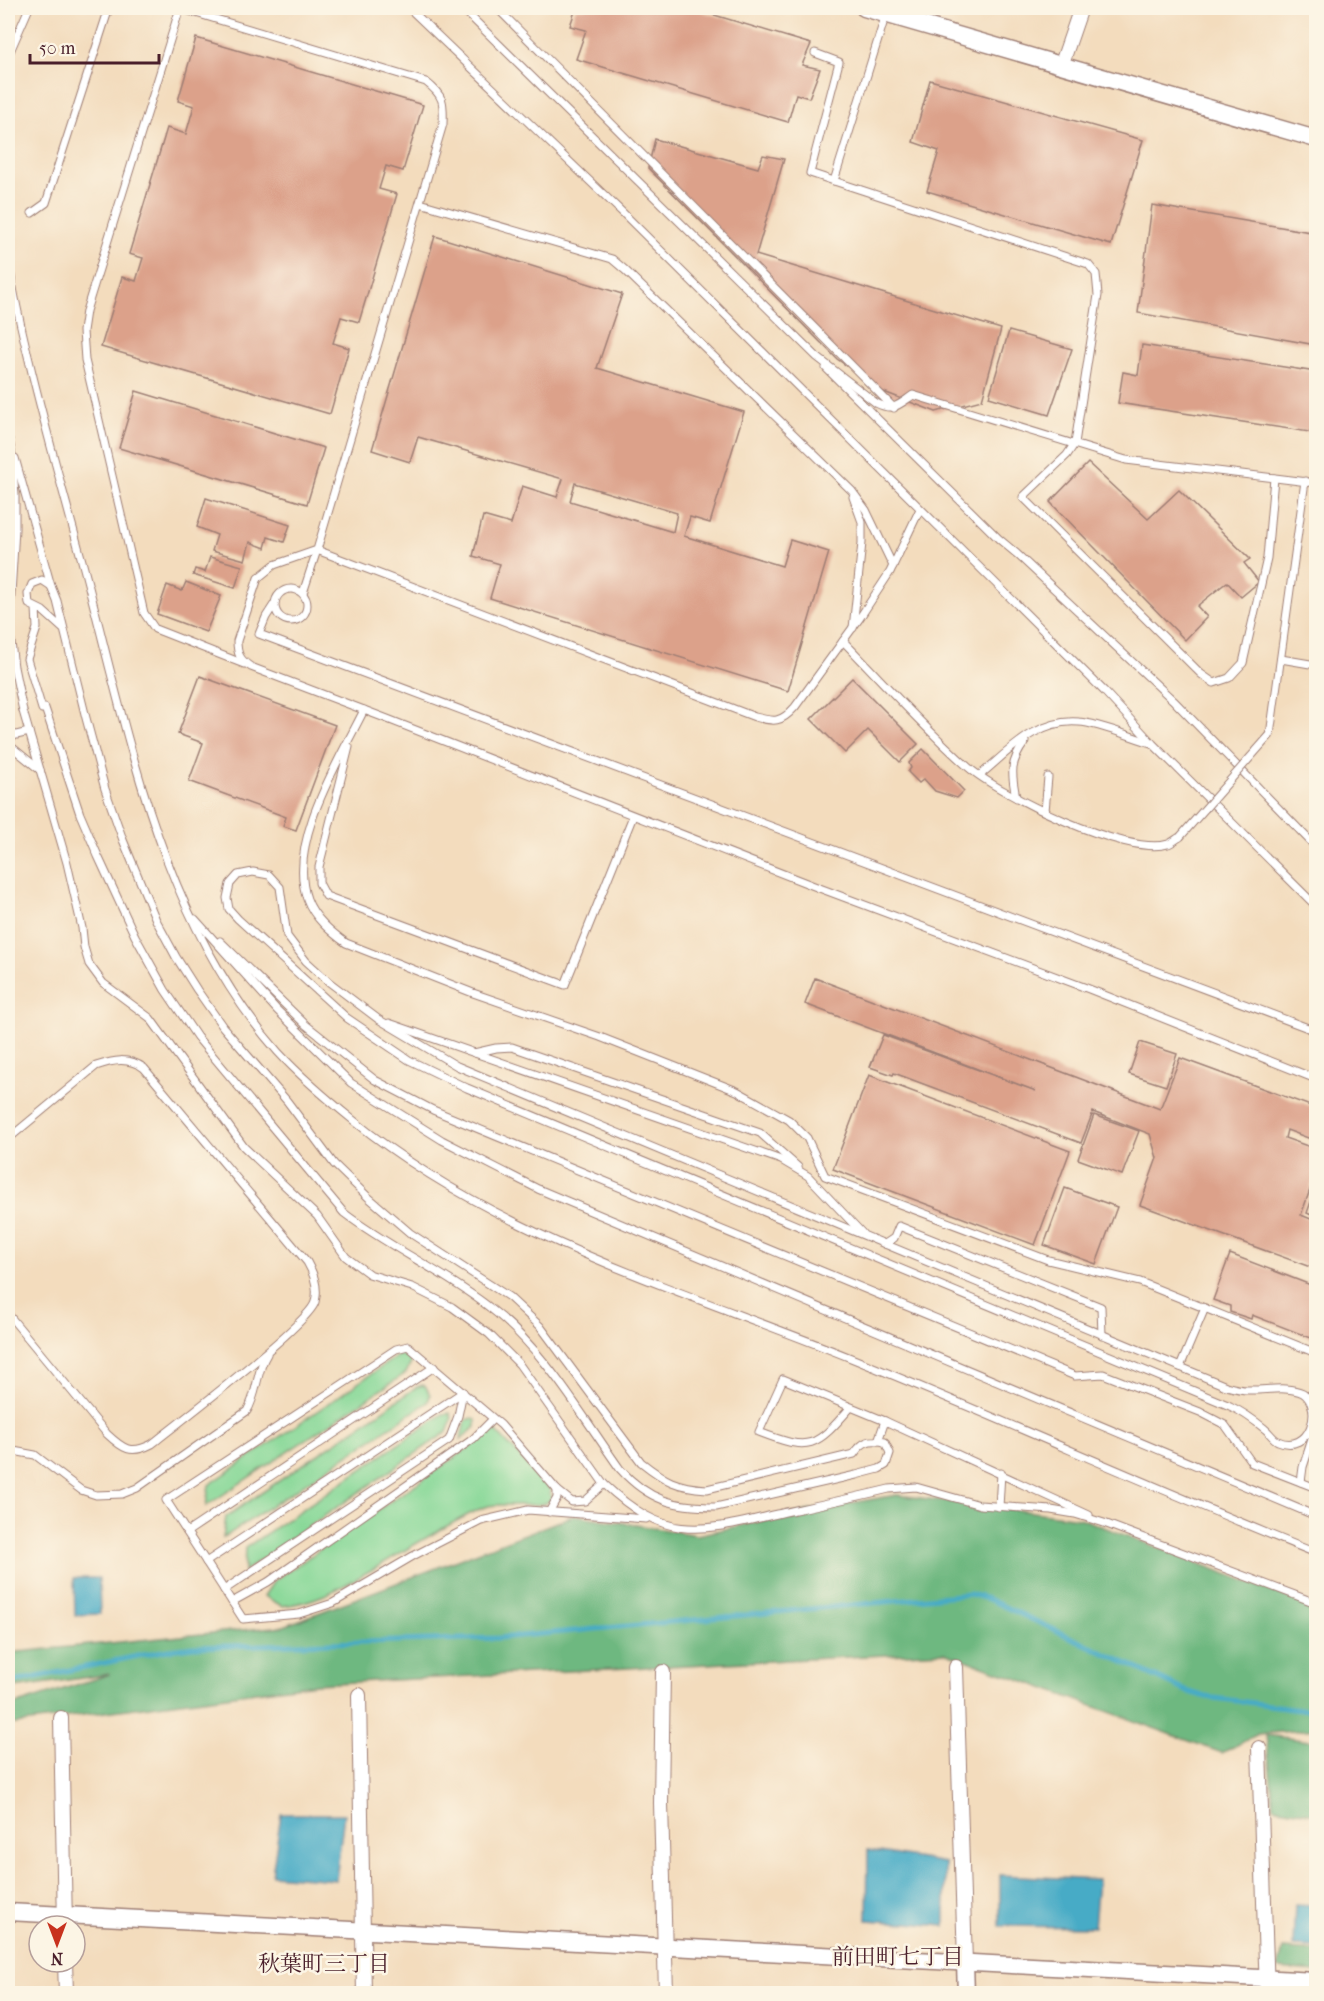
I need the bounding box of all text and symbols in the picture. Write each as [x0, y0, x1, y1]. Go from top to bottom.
scale bar [30, 27, 159, 65]
text: 50 m [39, 38, 76, 59]
north arrow [27, 1914, 87, 1974]
district label: 前田町七丁目 [832, 1944, 964, 1970]
text: N [50, 1949, 63, 1968]
district label: 秋葉町三丁目 [258, 1951, 390, 1977]

